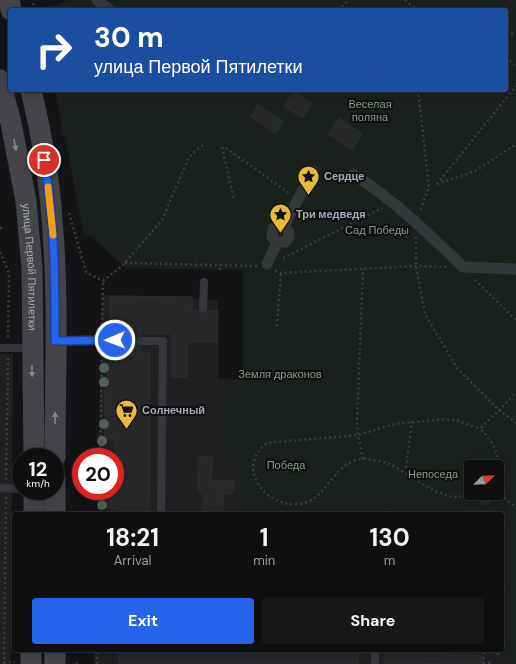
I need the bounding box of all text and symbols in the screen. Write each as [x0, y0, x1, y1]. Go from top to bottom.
text: 30 m [94, 19, 164, 56]
icon: right [28, 24, 80, 76]
text: улица Первой Пятилетки [94, 55, 303, 79]
park label: Веселая поляна [348, 97, 392, 124]
one-way arrow [13, 139, 19, 151]
pin [27, 143, 61, 177]
icon: arrive [33, 149, 55, 171]
place icon: Сердце [295, 163, 321, 196]
place label: Сердце [324, 169, 364, 183]
place icon: Три медведя [267, 201, 293, 234]
street label: улица Первой Пятилетки [19, 203, 40, 331]
place label: Три медведя [296, 207, 366, 221]
park label: Сад Победы [345, 223, 409, 237]
position arrow [94, 319, 136, 361]
one-way arrow [29, 365, 35, 378]
park label: Земля драконов [238, 367, 322, 381]
supermarket icon: Солнечный [114, 397, 140, 430]
place label: Солнечный [142, 403, 205, 417]
one-way arrow [52, 411, 58, 424]
speed limit sign: 20 [72, 448, 124, 500]
text: 12 [29, 456, 47, 482]
park label: Победа [267, 458, 306, 472]
north arrow [464, 460, 504, 500]
map controls [464, 460, 504, 500]
park label: Непоседа [408, 467, 459, 481]
text: km/h [26, 477, 50, 490]
text: 18:21 [106, 522, 159, 553]
text: 1 [260, 522, 269, 553]
text: 130 [370, 522, 410, 553]
text: Arrival [114, 552, 152, 569]
text: min [253, 552, 275, 569]
text: m [384, 552, 395, 569]
button: Exit [32, 598, 254, 644]
button: Share [262, 598, 484, 644]

